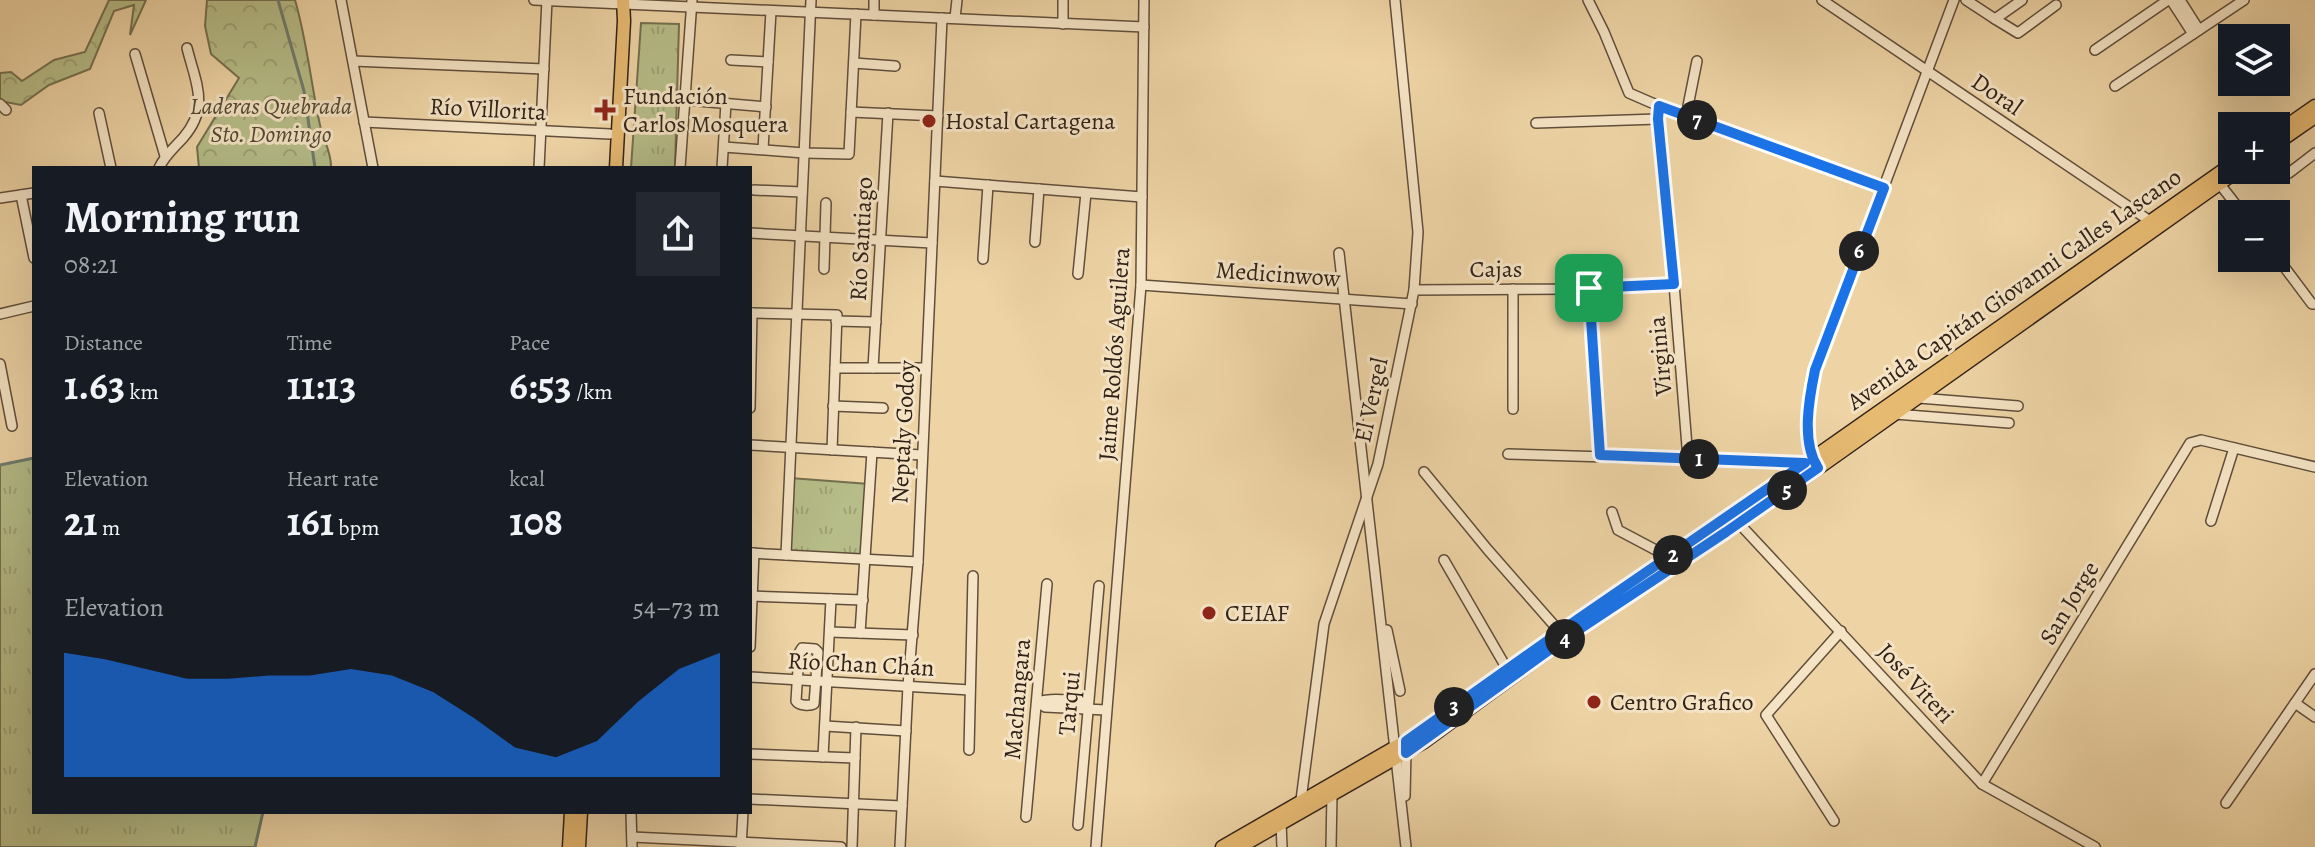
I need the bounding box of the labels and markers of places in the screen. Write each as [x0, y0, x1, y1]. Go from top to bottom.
place label: Fundación Carlos Mosquera [623, 80, 789, 140]
marker: Fundación Carlos Mosquera [594, 99, 616, 121]
pin: 7 [1677, 100, 1717, 140]
place label: Hostal Cartagena [945, 105, 1116, 137]
marker: Hostal Cartagena [920, 112, 938, 130]
pin: 6 [1839, 231, 1879, 271]
pin [1555, 254, 1623, 322]
pin: 1 [1679, 439, 1719, 479]
pin: 5 [1767, 470, 1807, 510]
pin: 2 [1653, 535, 1693, 575]
place label: CEIAF [1225, 597, 1289, 629]
marker: CEIAF [1200, 604, 1218, 622]
pin: 4 [1545, 619, 1585, 659]
place label: Centro Grafico [1610, 686, 1754, 718]
pin: 3 [1434, 687, 1474, 727]
marker: Centro Grafico [1585, 693, 1603, 711]

